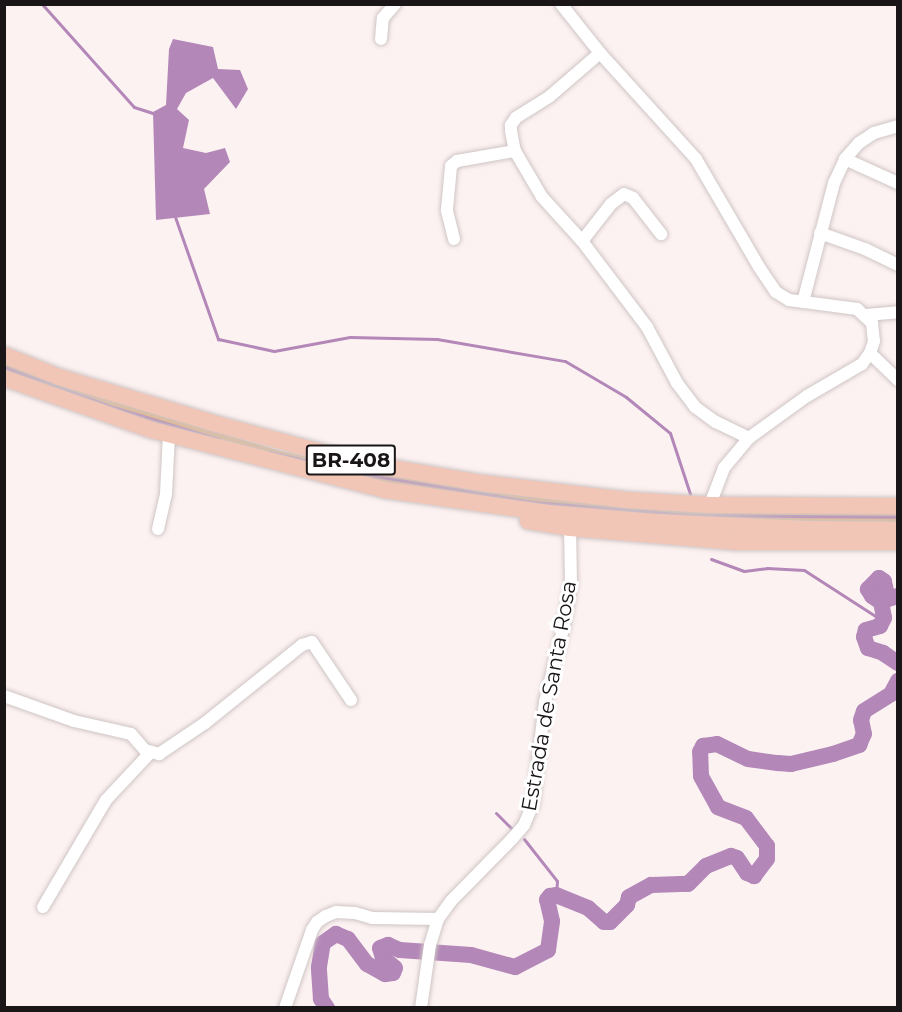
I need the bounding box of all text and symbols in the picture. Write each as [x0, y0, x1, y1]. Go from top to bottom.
road number: BR-408 [304, 443, 398, 477]
street label: Estrada de Santa Rosa [516, 579, 582, 813]

